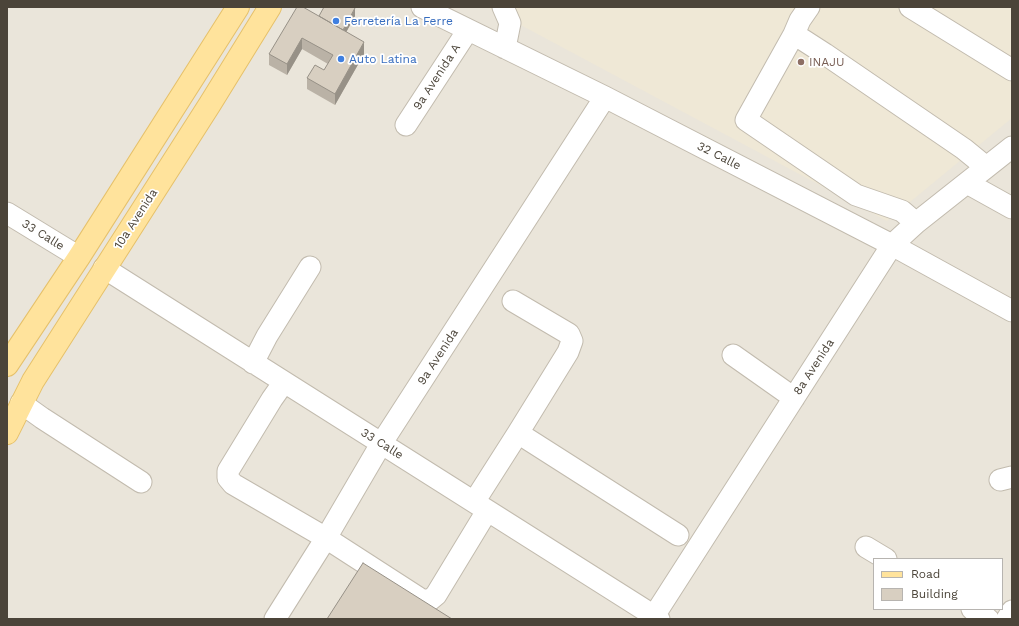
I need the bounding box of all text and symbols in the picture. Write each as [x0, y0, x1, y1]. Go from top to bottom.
place label: Ferretería La Ferre [344, 14, 453, 28]
marker: Ferretería La Ferre [331, 16, 341, 26]
street label: 9a Avenida A [410, 41, 464, 113]
place label: Auto Latina [349, 52, 417, 66]
marker: Auto Latina [336, 54, 346, 64]
place label: INAJU [809, 55, 845, 69]
marker: INAJU [796, 57, 806, 67]
street label: 32 Calle [695, 139, 743, 173]
street label: 10a Avenida [111, 186, 161, 252]
street label: 33 Calle [19, 216, 67, 254]
street label: 9a Avenida [415, 326, 461, 388]
street label: 8a Avenida [791, 336, 837, 398]
street label: 33 Calle [358, 425, 406, 463]
legend [873, 558, 1003, 610]
text: Road [911, 567, 940, 581]
text: Building [911, 587, 958, 601]

